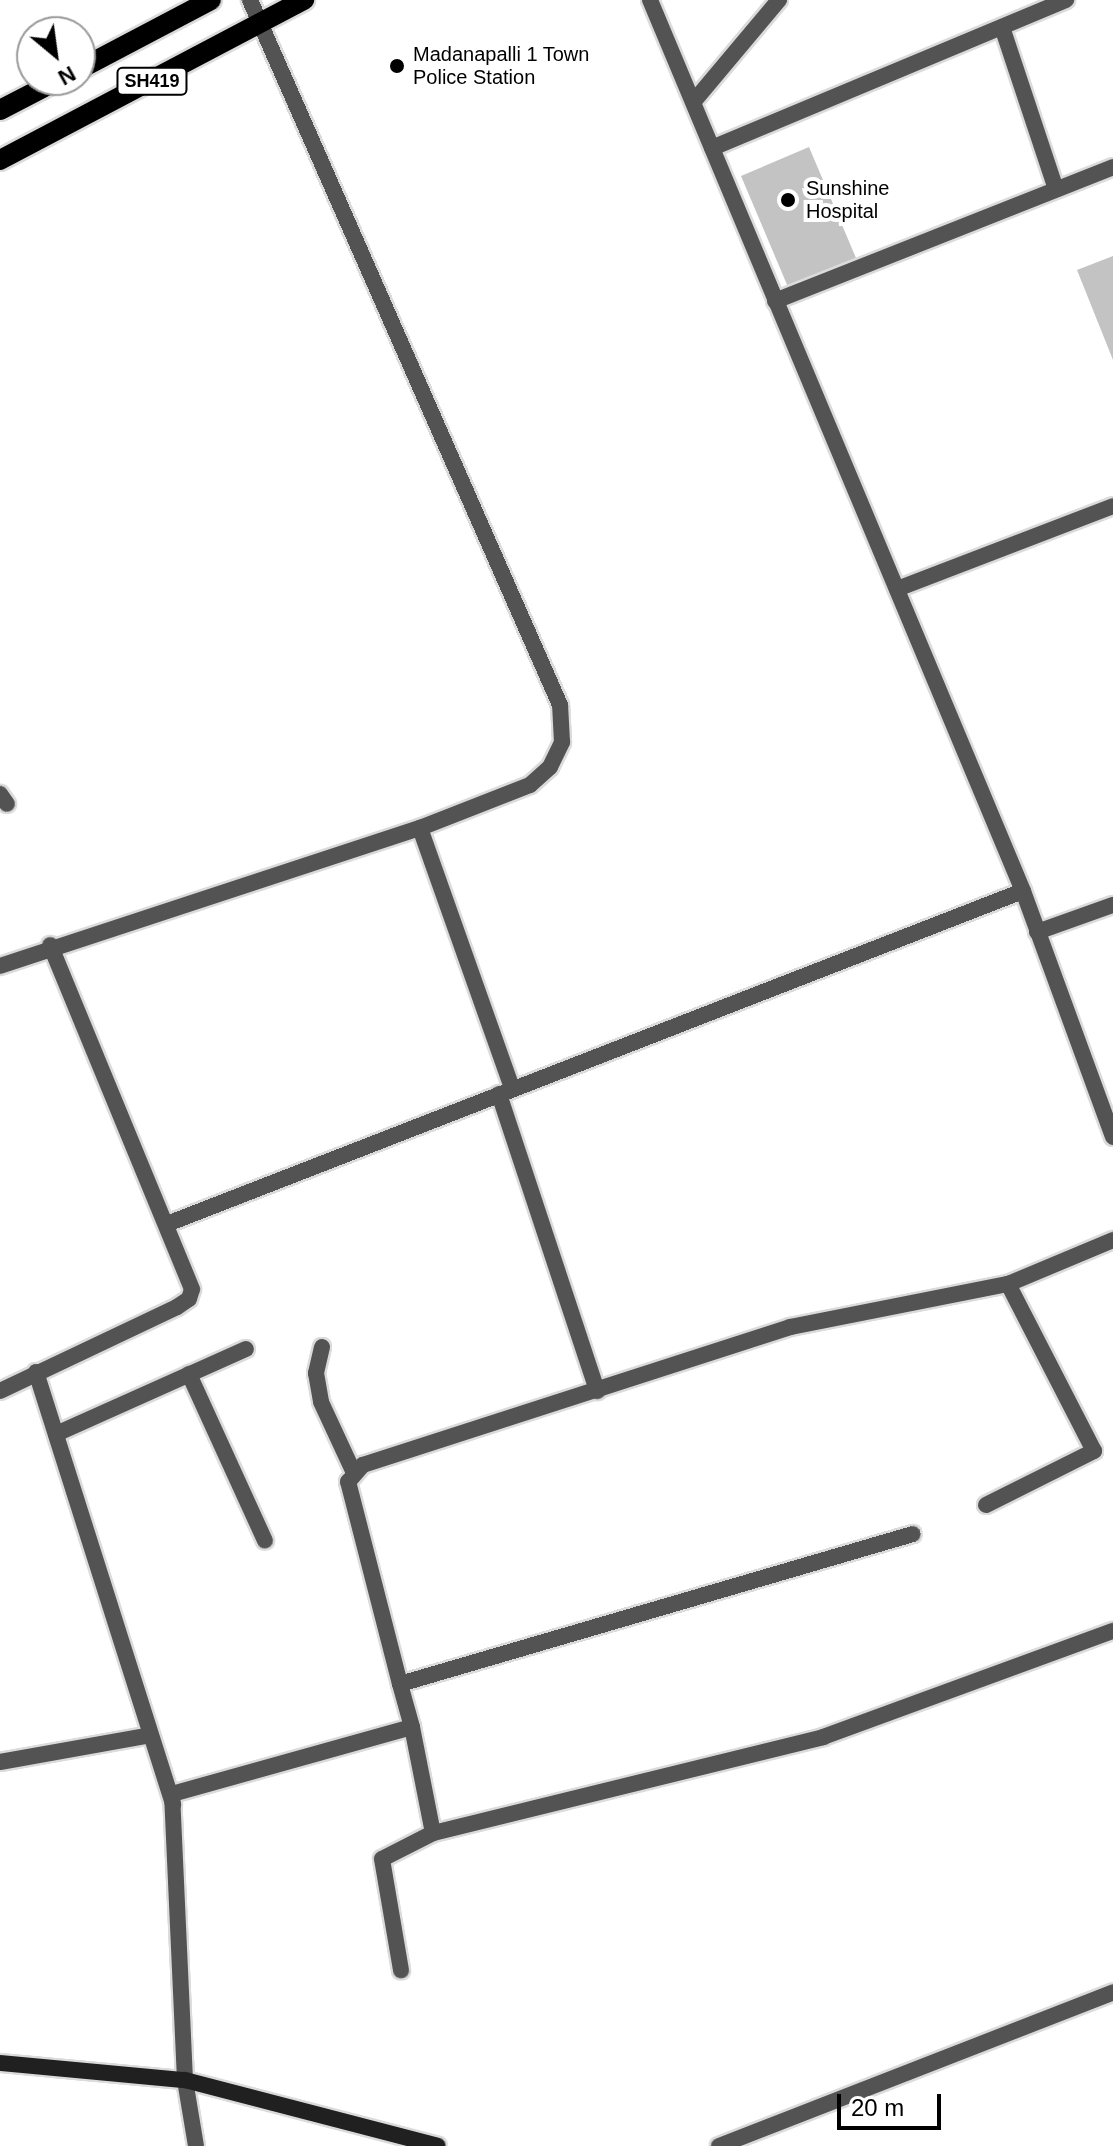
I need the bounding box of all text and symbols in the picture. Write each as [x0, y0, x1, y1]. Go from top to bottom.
north arrow [16, 16, 96, 96]
place label: Madanapalli 1 Town Police Station [413, 42, 590, 89]
marker: Madanapalli 1 Town Police Station [388, 57, 406, 75]
text: N [54, 61, 80, 90]
road number: SH419 [116, 67, 188, 95]
place label: Sunshine Hospital [806, 176, 889, 223]
marker: Sunshine Hospital [777, 189, 799, 211]
scale bar [841, 2078, 945, 2128]
text: 20 m [851, 2094, 904, 2121]

